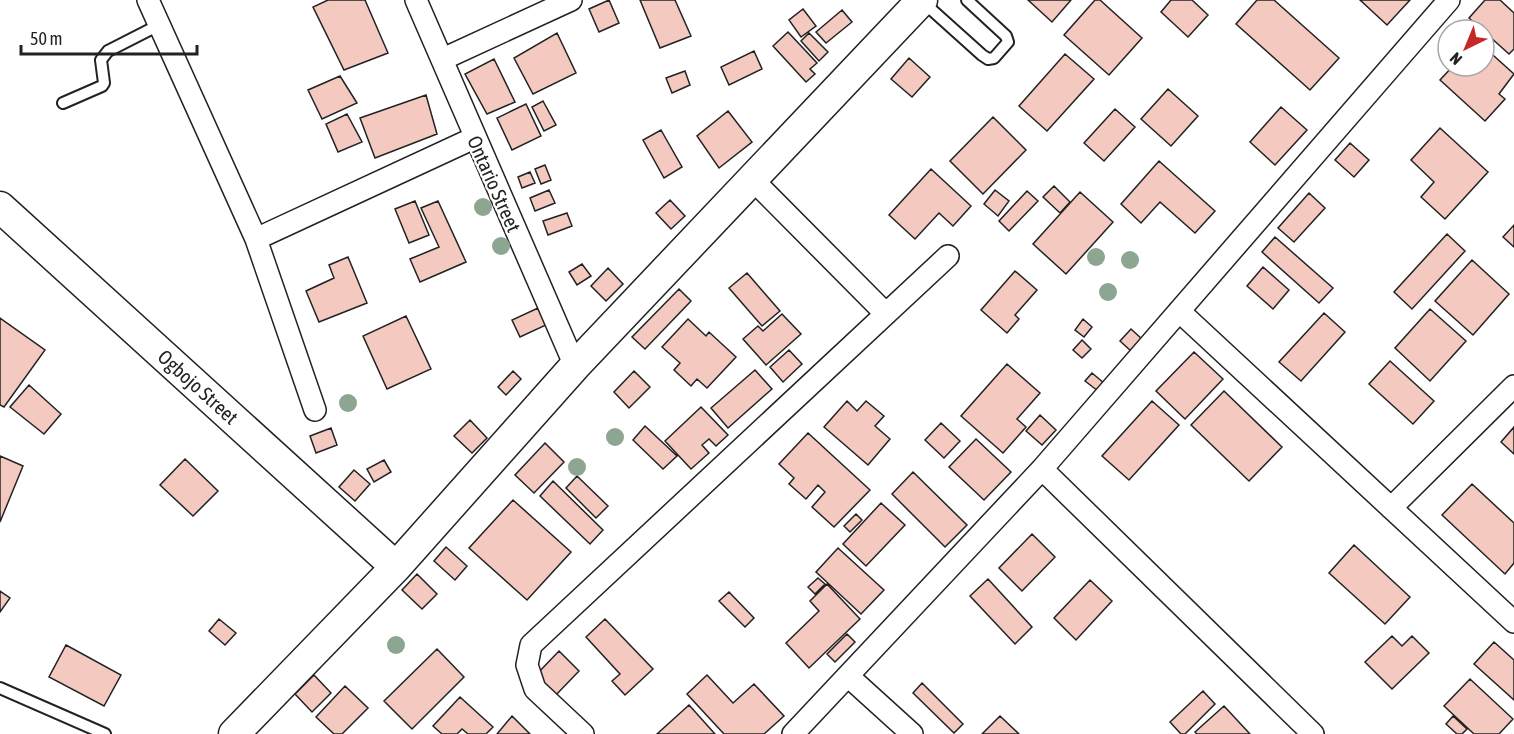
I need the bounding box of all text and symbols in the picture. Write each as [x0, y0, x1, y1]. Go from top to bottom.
scale bar [21, 18, 196, 56]
north arrow [1436, 18, 1496, 78]
text: 50 m [30, 28, 62, 49]
text: N [1446, 49, 1465, 69]
street label: Ontario Street [463, 132, 526, 236]
street label: Ogbojo Street [154, 345, 243, 429]

